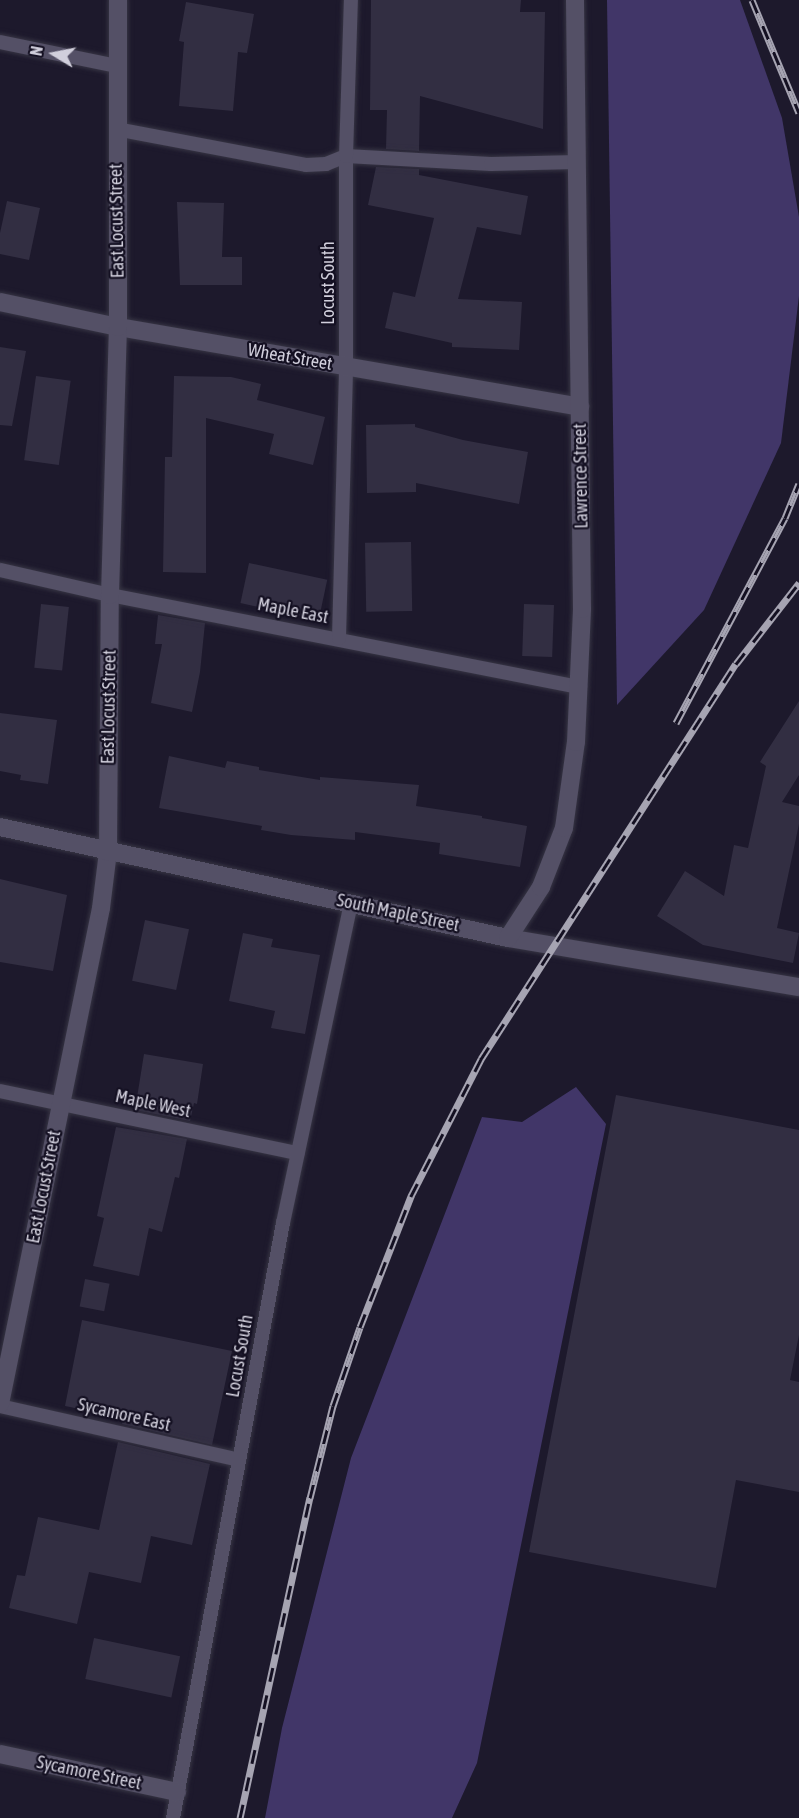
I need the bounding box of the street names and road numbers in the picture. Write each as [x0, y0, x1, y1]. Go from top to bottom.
street label: East Locust Street [105, 164, 129, 278]
street label: Locust South [317, 241, 339, 325]
street label: Wheat Street [246, 339, 334, 375]
street label: Lawrence Street [569, 423, 593, 529]
street label: Maple East [256, 594, 330, 628]
street label: East Locust Street [97, 650, 121, 764]
street label: South Maple Street [335, 889, 461, 937]
street label: Maple West [113, 1085, 193, 1123]
street label: East Locust Street [22, 1129, 66, 1245]
street label: Locust South [222, 1313, 258, 1399]
street label: Sycamore East [75, 1394, 173, 1436]
street label: Sycamore Street [35, 1751, 143, 1795]

